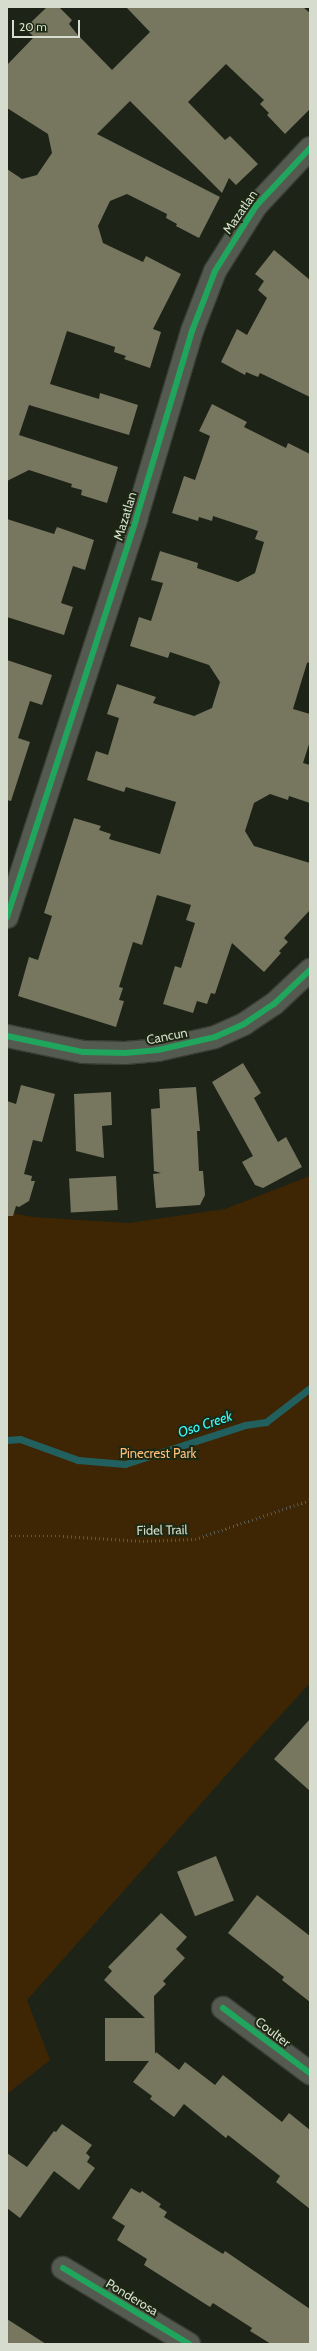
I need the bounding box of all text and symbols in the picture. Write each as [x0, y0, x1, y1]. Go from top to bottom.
scale bar [14, 12, 82, 38]
text: 20 m [19, 19, 47, 34]
street label: Mazatlan [219, 187, 261, 237]
street label: Mazatlan [110, 490, 140, 542]
street label: Cancun [145, 1024, 189, 1048]
water label: Oso Creek [176, 1407, 234, 1441]
park label: Pinecrest Park [120, 1445, 196, 1461]
street label: Fidel Trail [136, 1522, 188, 1538]
street label: Coulter [252, 2014, 294, 2050]
street label: Ponderosa [103, 2275, 161, 2319]

